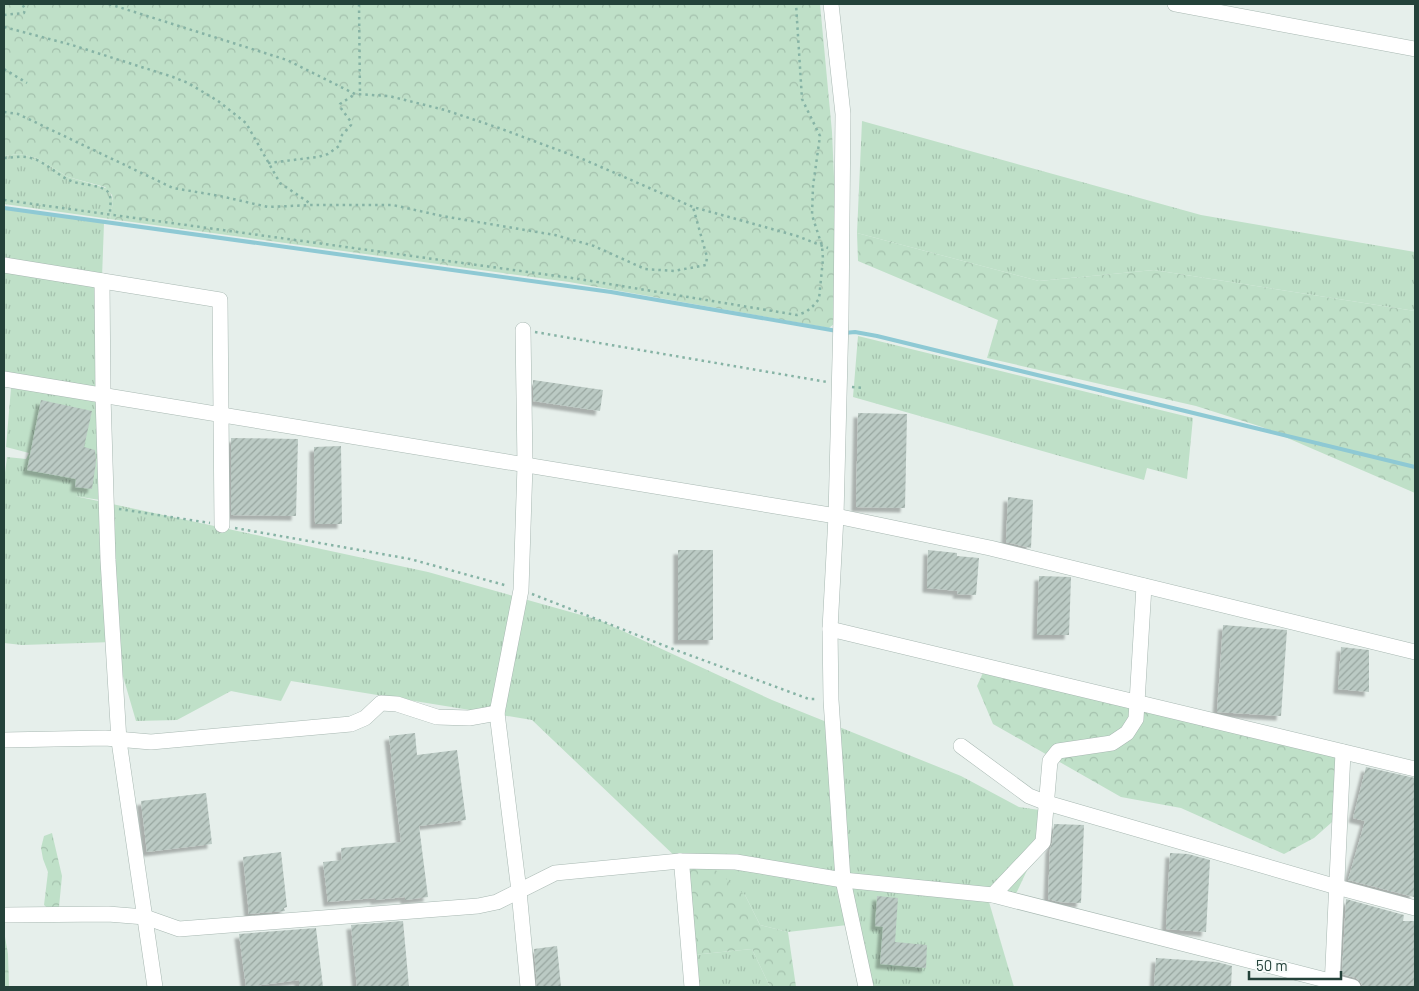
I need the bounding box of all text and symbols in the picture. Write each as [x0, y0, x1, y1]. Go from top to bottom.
scale bar [1249, 948, 1342, 980]
text: 50 m [1256, 956, 1288, 974]

